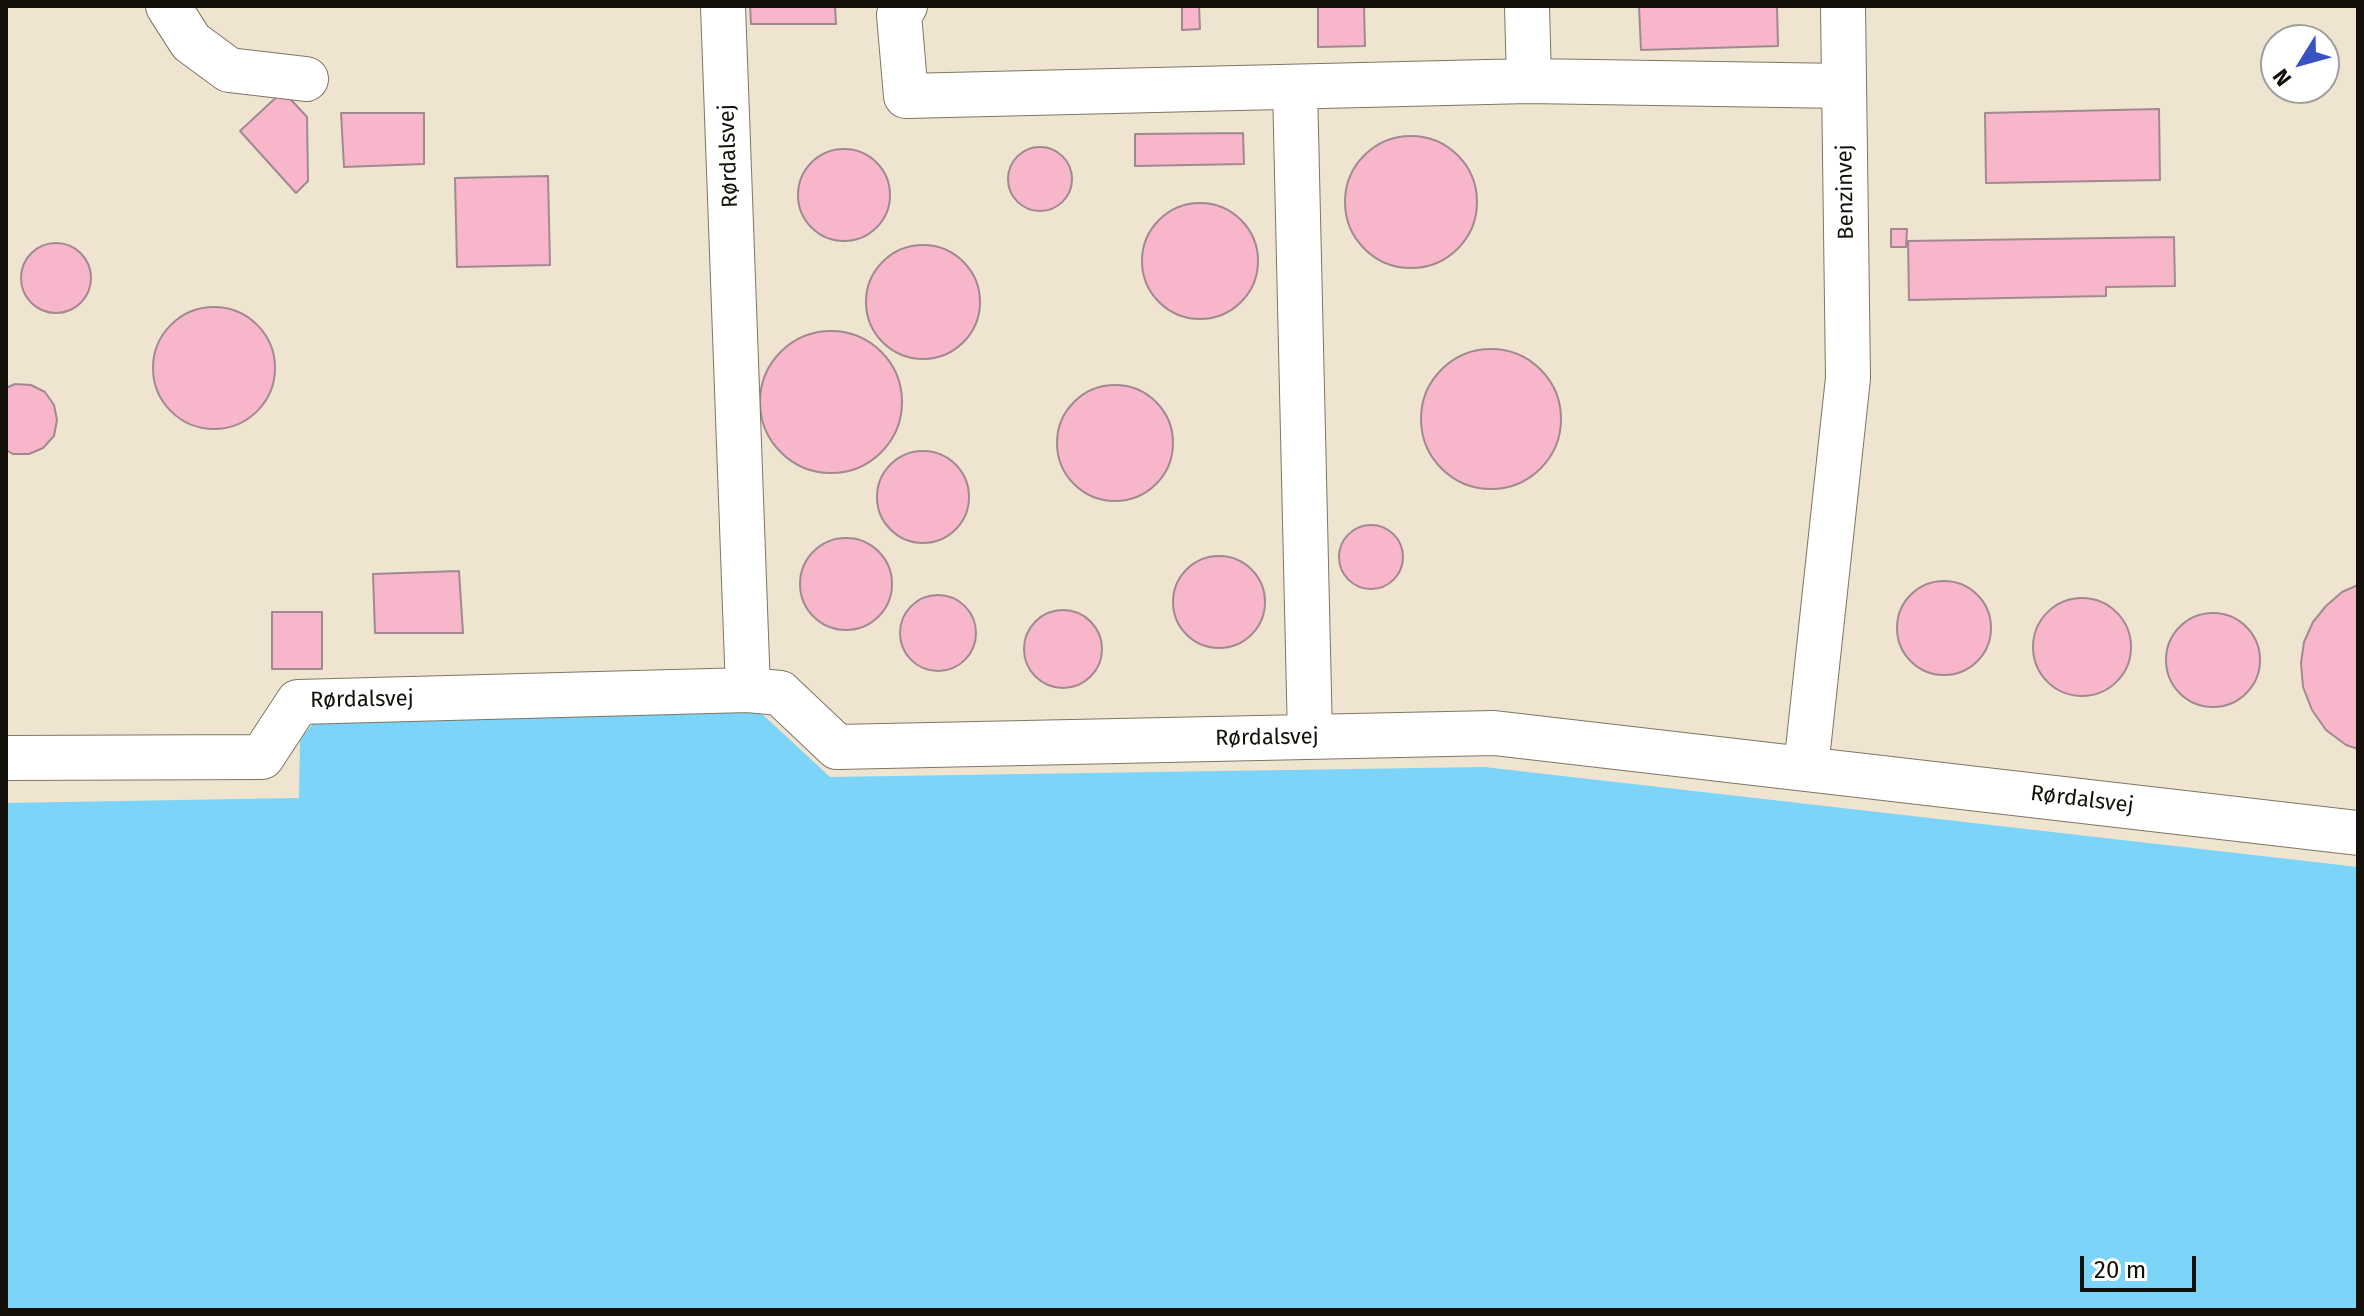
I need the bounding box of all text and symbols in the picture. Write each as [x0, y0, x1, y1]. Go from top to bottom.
north arrow [2260, 24, 2340, 104]
text: N [2267, 64, 2297, 91]
street label: Rørdalsvej [714, 104, 744, 208]
street label: Benzinvej [1832, 144, 1860, 240]
street label: Rørdalsvej [310, 686, 414, 714]
street label: Rørdalsvej [1215, 724, 1319, 752]
street label: Rørdalsvej [2029, 781, 2135, 819]
scale bar [2084, 1240, 2200, 1290]
text: 20 m [2094, 1256, 2146, 1284]

